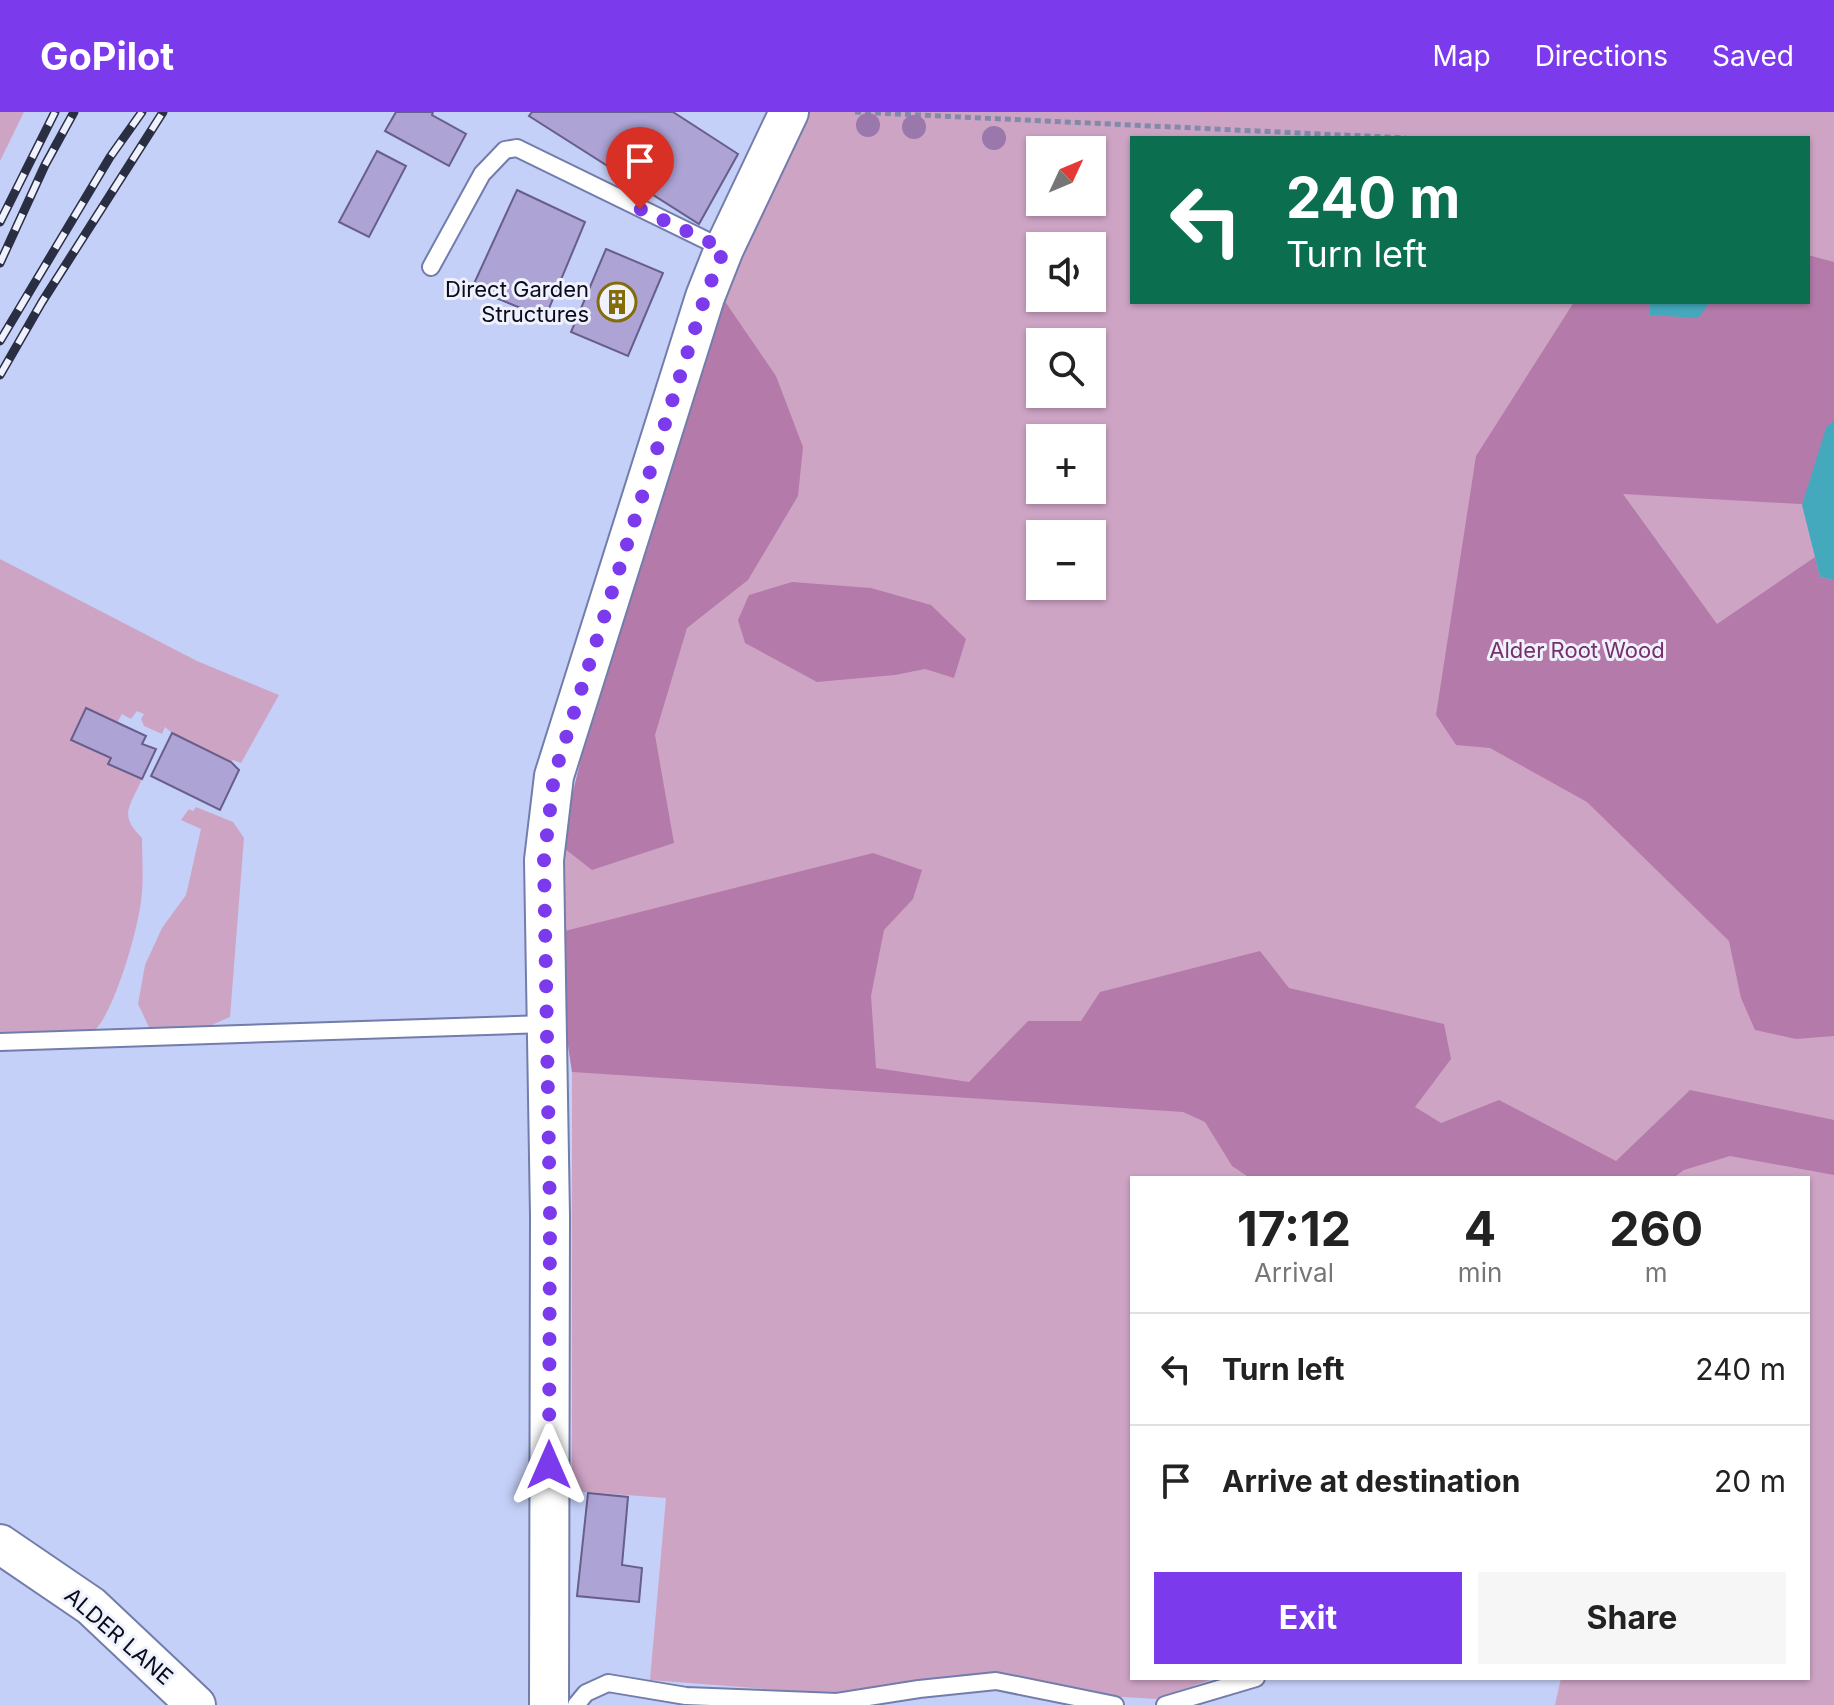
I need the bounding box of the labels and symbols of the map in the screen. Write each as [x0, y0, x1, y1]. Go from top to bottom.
pin [606, 127, 674, 209]
north arrow [1026, 136, 1106, 216]
place label: Direct Garden Structures [445, 276, 589, 327]
building icon: Direct Garden Structures [596, 281, 638, 323]
park label: Alder Root Wood [1489, 637, 1665, 663]
position arrow [507, 1423, 591, 1507]
street label: ALDER LANE [60, 1582, 178, 1690]

